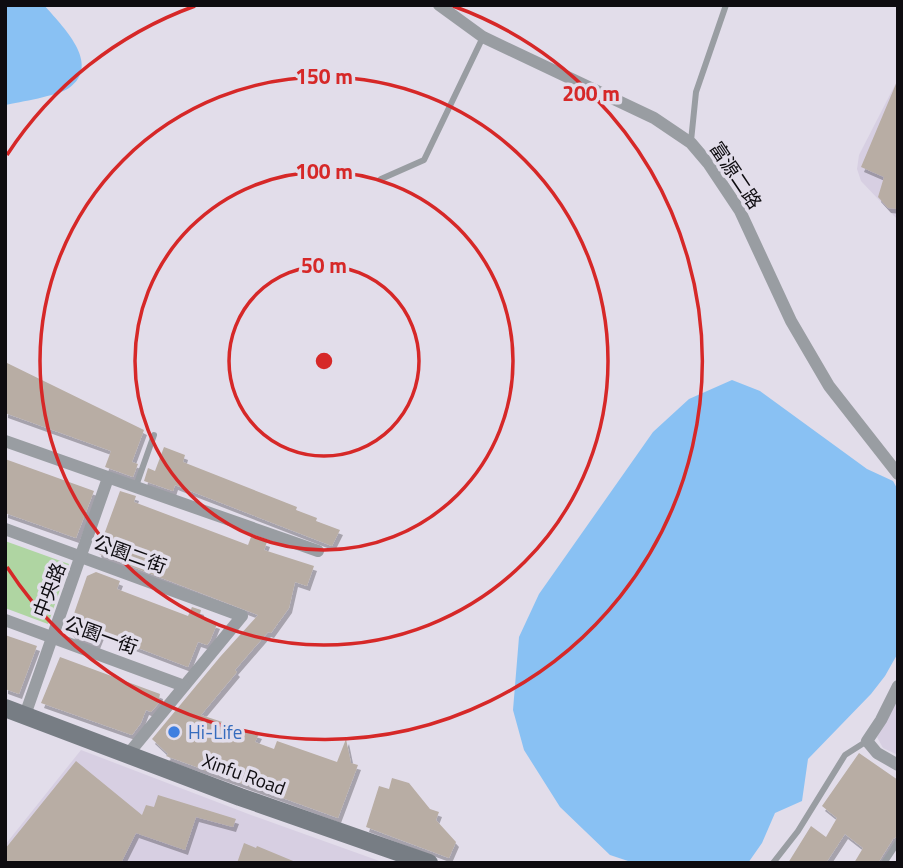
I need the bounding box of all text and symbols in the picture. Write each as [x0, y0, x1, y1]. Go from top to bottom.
text: 150 m [295, 60, 353, 92]
text: 200 m [562, 77, 620, 109]
street label: 富源二路 [703, 135, 770, 214]
text: 100 m [295, 155, 353, 187]
text: 50 m [301, 249, 347, 281]
centre of rings [312, 349, 336, 373]
street label: 公園二街 [89, 527, 171, 580]
street label: 中央路 [25, 558, 72, 622]
street label: 公園一街 [60, 608, 142, 661]
place label: Hi-Life [188, 717, 242, 746]
marker: Hi-Life [166, 724, 182, 740]
street label: Xinfu Road [198, 745, 290, 802]

